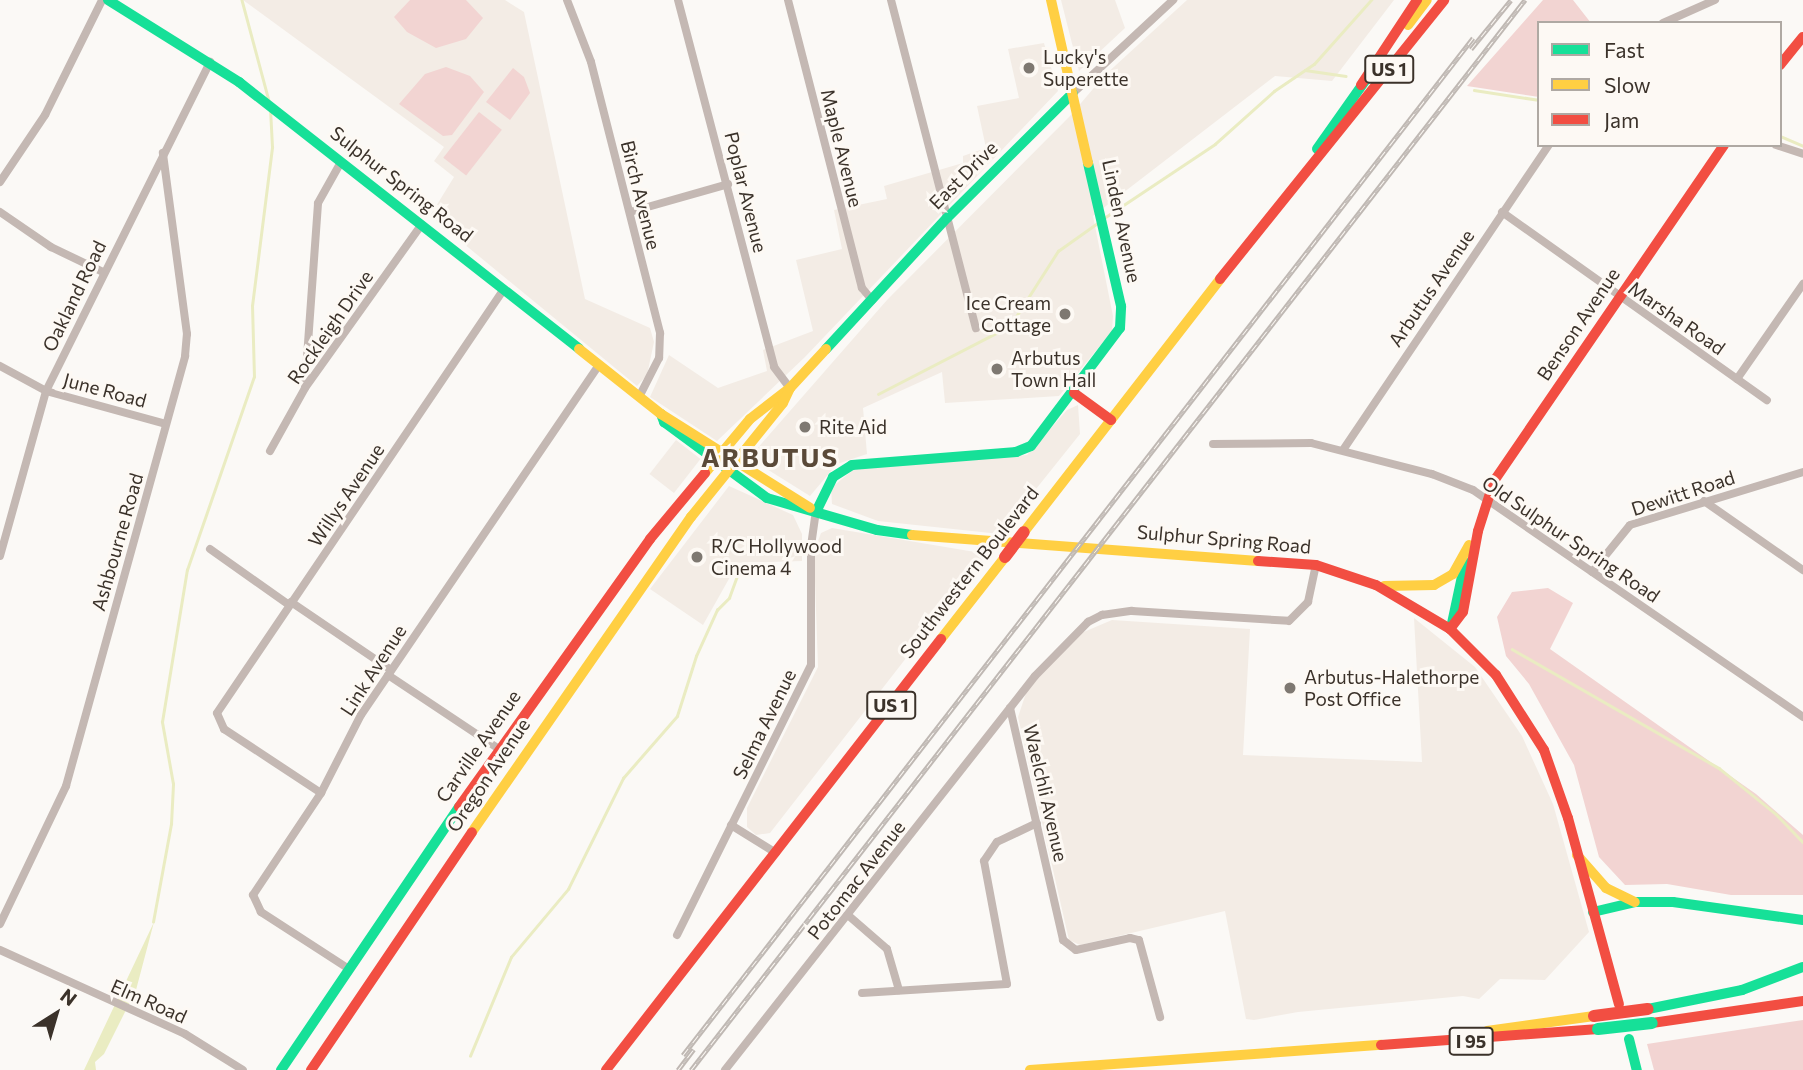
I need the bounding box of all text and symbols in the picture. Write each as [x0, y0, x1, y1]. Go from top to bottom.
legend [1537, 21, 1782, 147]
text: Fast [1604, 37, 1645, 62]
place label: Lucky's Superette [1043, 46, 1129, 90]
road number: US 1 [1363, 55, 1415, 84]
marker: Lucky's Superette [1021, 60, 1037, 76]
text: Slow [1604, 72, 1651, 97]
street label: Maple Avenue [816, 87, 868, 209]
text: Jam [1604, 107, 1639, 132]
street label: Sulphur Spring Road [326, 121, 478, 247]
street label: Poplar Avenue [720, 129, 772, 255]
street label: East Drive [924, 136, 1002, 214]
street label: Birch Avenue [616, 138, 666, 252]
street label: Linden Avenue [1098, 157, 1146, 285]
street label: Arbutus Avenue [1383, 225, 1479, 351]
street label: Oakland Road [37, 237, 111, 355]
street label: Benson Avenue [1532, 263, 1624, 385]
street label: Rockleigh Drive [282, 266, 378, 388]
street label: Marsha Road [1624, 276, 1730, 360]
place label: Ice Cream Cottage [966, 292, 1051, 336]
marker: Ice Cream Cottage [1057, 306, 1073, 322]
place label: Arbutus Town Hall [1011, 347, 1096, 391]
marker: Arbutus Town Hall [989, 361, 1005, 377]
street label: June Road [61, 368, 149, 412]
place label: Rite Aid [819, 416, 887, 438]
marker: Rite Aid [797, 419, 813, 435]
street label: Willys Avenue [303, 439, 389, 551]
district label: ARBUTUS [702, 441, 838, 473]
street label: Dewitt Road [1628, 466, 1738, 520]
street label: Ashbourne Road [86, 470, 148, 614]
street label: Old Sulphur Spring Road [1478, 471, 1664, 607]
street label: Southwestern Boulevard [895, 482, 1043, 662]
street label: Sulphur Spring Road [1136, 520, 1312, 558]
place label: R/C Hollywood Cinema 4 [711, 535, 842, 579]
marker: R/C Hollywood Cinema 4 [689, 549, 705, 565]
street label: Link Avenue [335, 620, 411, 720]
street label: Selma Avenue [728, 665, 800, 783]
place label: Arbutus-Halethorpe Post Office [1304, 666, 1479, 710]
marker: Arbutus-Halethorpe Post Office [1282, 680, 1298, 696]
street label: Carville Avenue [431, 685, 525, 807]
road number: US 1 [865, 690, 917, 720]
street label: Oregon Avenue [442, 714, 534, 836]
street label: Waelchli Avenue [1019, 722, 1073, 864]
street label: Potomac Avenue [802, 816, 910, 944]
street label: Elm Road [108, 974, 190, 1028]
north arrow [21, 979, 91, 1049]
text: N [56, 983, 82, 1010]
road number: I 95 [1448, 1026, 1494, 1056]

